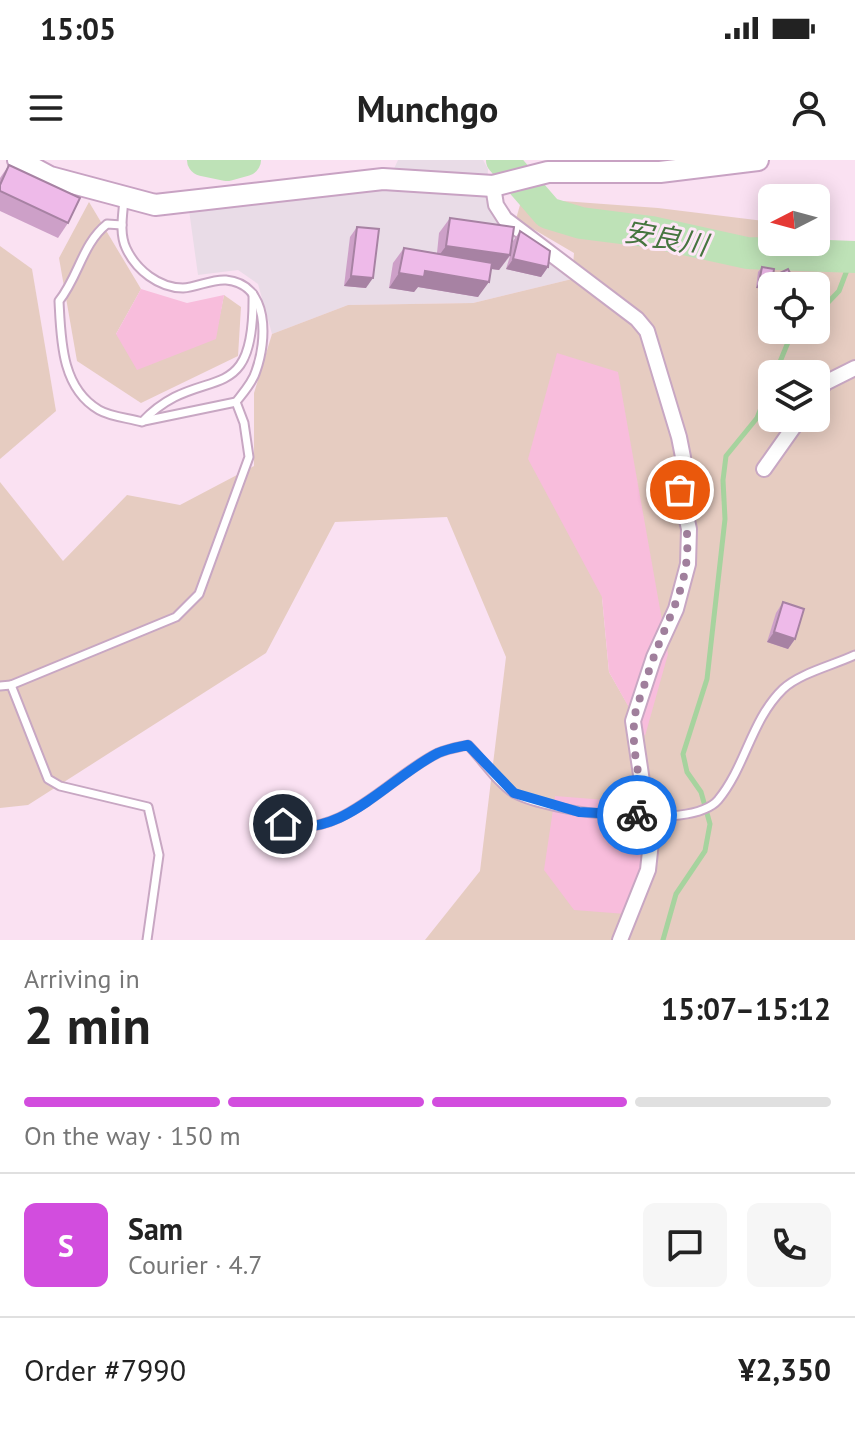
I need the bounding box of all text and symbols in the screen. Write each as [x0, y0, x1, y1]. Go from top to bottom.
text: 15:05 [40, 9, 116, 48]
text: Munchgo [357, 85, 498, 132]
icon: menu [24, 86, 68, 130]
icon: person [787, 86, 831, 130]
north arrow [758, 184, 830, 256]
map controls [758, 184, 830, 432]
water label: 安良川 [622, 212, 714, 264]
button: locate [758, 272, 830, 344]
button: layers [758, 360, 830, 432]
pin [646, 456, 714, 524]
icon: bag [658, 468, 702, 512]
courier [597, 775, 677, 855]
pin [249, 790, 317, 858]
icon: bike [615, 793, 659, 837]
icon: home [261, 802, 305, 846]
text: Arriving in [24, 962, 140, 995]
text: 15:07–15:12 [661, 989, 831, 1028]
text: 2 min [24, 991, 151, 1058]
text: On the way · 150 m [24, 1119, 241, 1152]
button: chat [643, 1203, 727, 1287]
button: phone [747, 1203, 831, 1287]
text: Sam [128, 1209, 183, 1248]
text: S [58, 1226, 74, 1265]
text: Courier · 4.7 [128, 1248, 262, 1281]
text: Order #7990 [24, 1350, 186, 1389]
text: ¥2,350 [738, 1350, 831, 1389]

